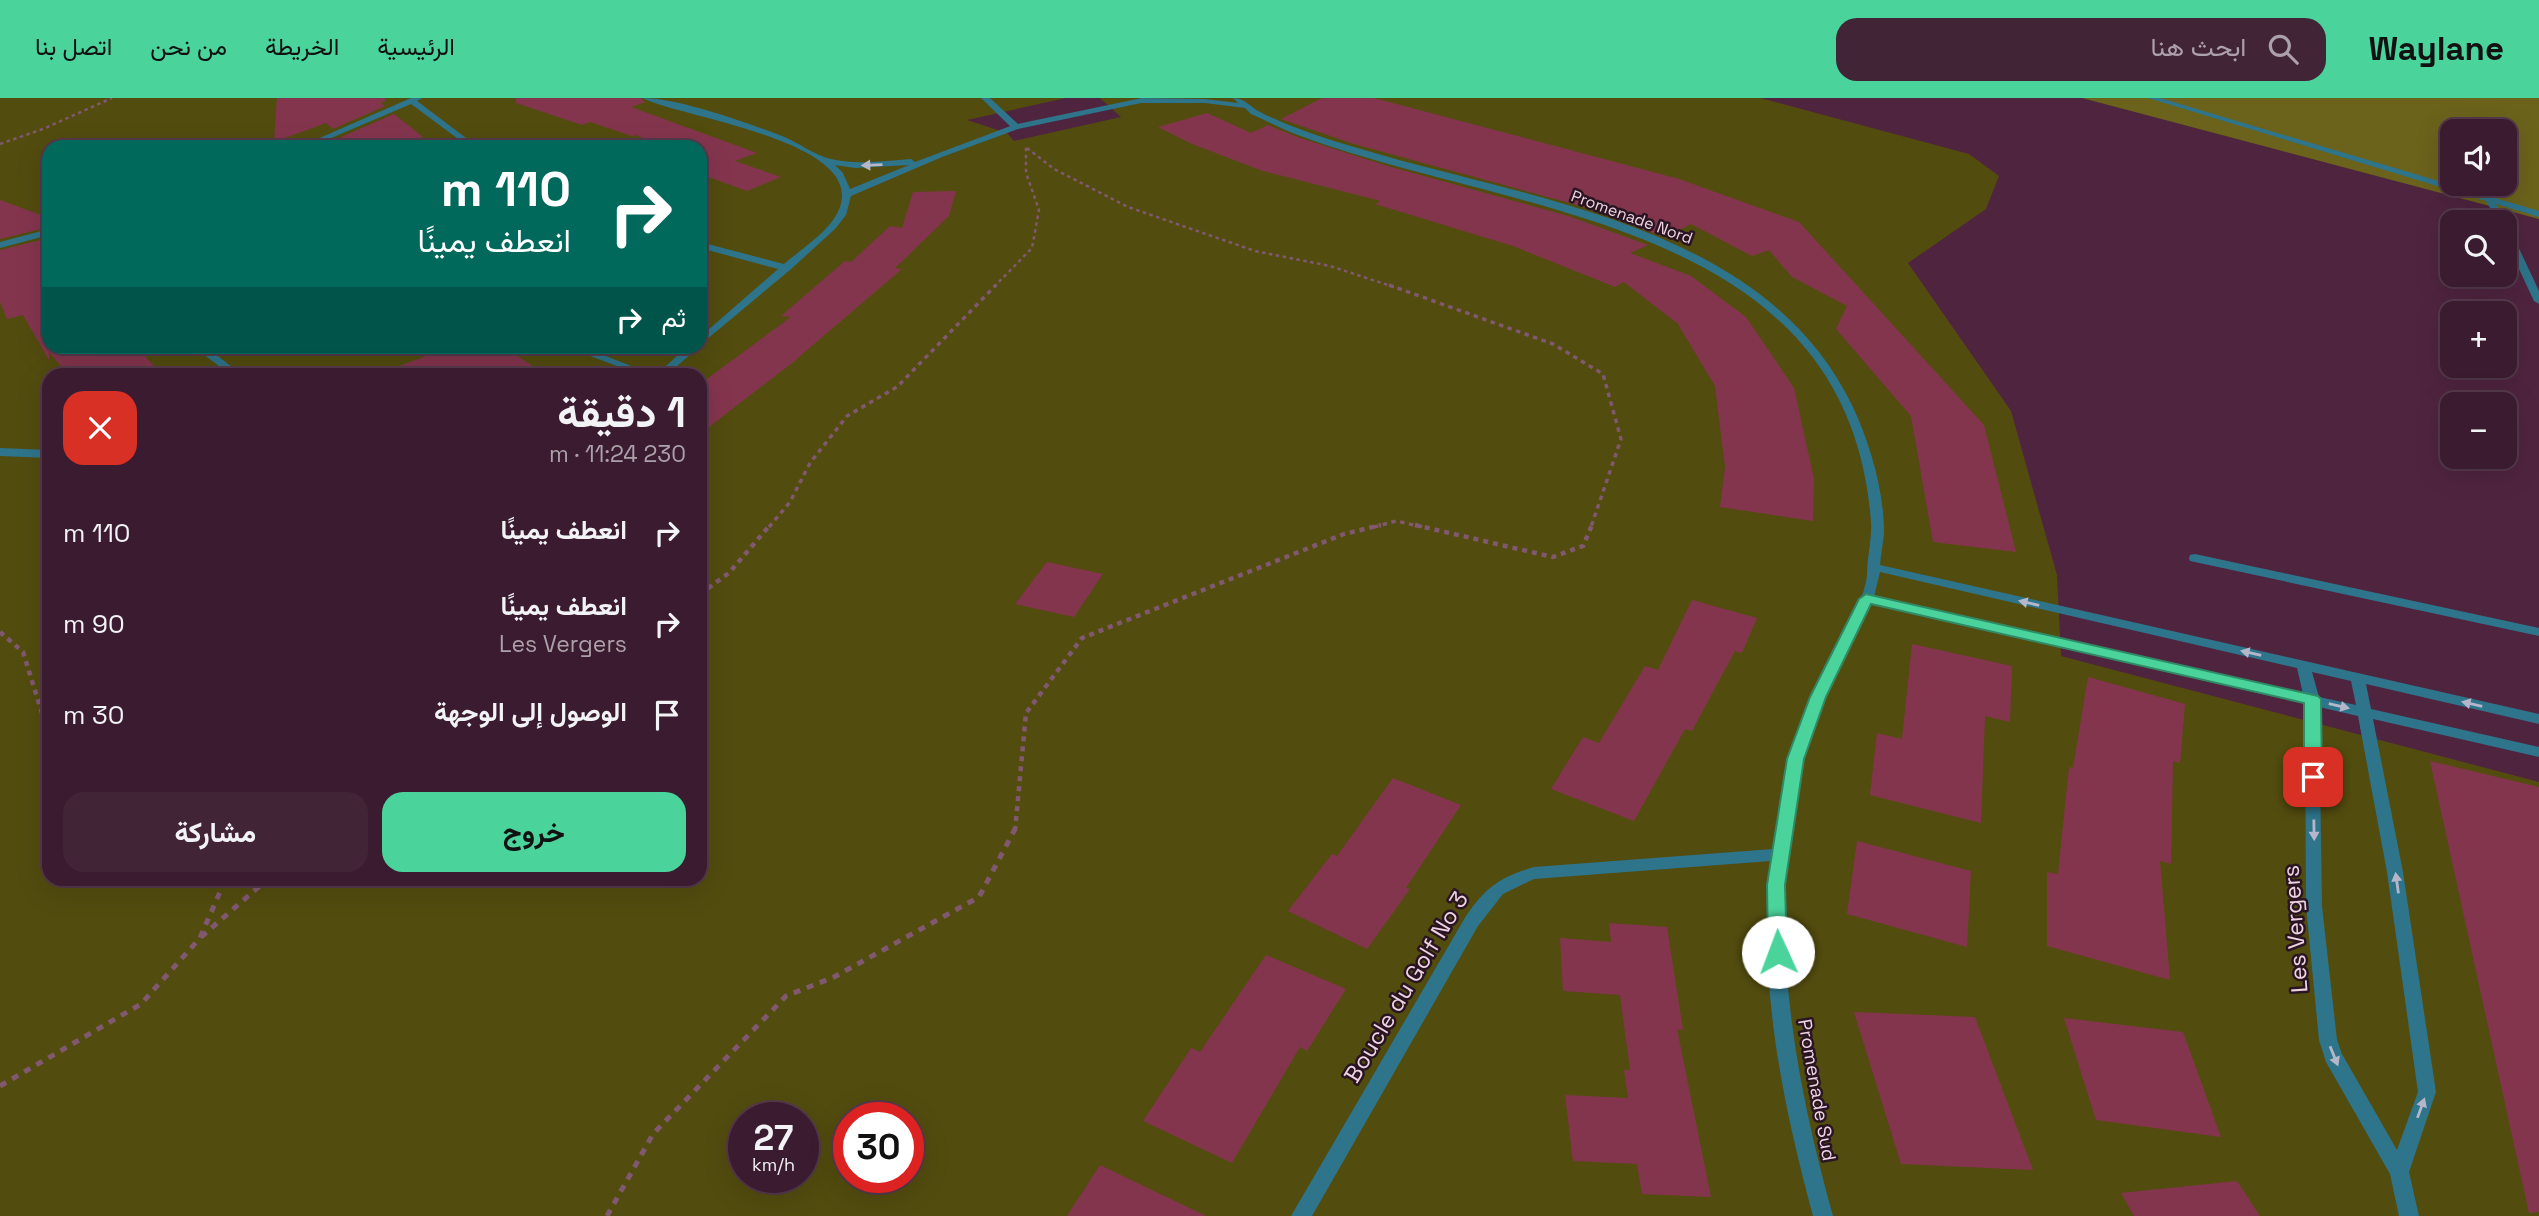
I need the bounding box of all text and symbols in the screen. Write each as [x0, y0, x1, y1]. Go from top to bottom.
search box [1836, 18, 2326, 81]
text: Waylane [2368, 28, 2504, 70]
text: ابحث هنا [2150, 30, 2246, 64]
icon: search [2264, 30, 2302, 68]
text: اتصل بنا [35, 31, 112, 62]
text: من نحن [150, 31, 227, 62]
text: الخريطة [265, 31, 339, 62]
text: الرئيسية [377, 31, 455, 62]
map controls [2440, 119, 2517, 469]
button: sound [2440, 119, 2517, 196]
text: 110 m [441, 158, 571, 220]
one-way arrow [861, 159, 883, 171]
icon: right [595, 168, 686, 259]
street label: Promenade Nord [1568, 185, 1696, 249]
button: search [2440, 210, 2517, 287]
text: انعطف يمينًا [418, 221, 571, 261]
icon: right [610, 301, 648, 339]
text: ثم [662, 301, 686, 335]
button: + [2440, 301, 2517, 378]
text: 1 دقيقة [557, 386, 686, 439]
button: close [63, 391, 137, 465]
button: − [2440, 392, 2517, 469]
text: 230 m · 11:24 [549, 439, 686, 469]
text: انعطف يمينًا [501, 513, 627, 547]
icon: right [648, 514, 686, 552]
text: 110 m [63, 516, 130, 550]
text: انعطف يمينًا [501, 589, 627, 623]
one-way arrow [2018, 597, 2040, 608]
icon: right [648, 605, 686, 643]
text: 90 m [63, 607, 125, 641]
text: Les Vergers [499, 629, 627, 659]
one-way arrow [2240, 647, 2262, 658]
text: الوصول إلى الوجهة [434, 695, 627, 729]
icon: arrive [648, 696, 686, 734]
text: 30 m [63, 698, 124, 732]
one-way arrow [2461, 698, 2483, 709]
one-way arrow [2328, 700, 2350, 711]
pin [2283, 747, 2343, 807]
icon: arrive [2294, 758, 2332, 796]
button: مشاركة [63, 792, 368, 872]
button: خروج [382, 792, 686, 872]
one-way arrow [2308, 819, 2319, 841]
street label: Les Vergers [2276, 864, 2314, 994]
one-way arrow [2391, 872, 2402, 894]
street label: Boucle du Golf No 3 [1337, 886, 1475, 1088]
position arrow [1741, 915, 1815, 989]
street label: Promenade Sud [1792, 1017, 1842, 1163]
one-way arrow [2329, 1045, 2340, 1066]
one-way arrow [2416, 1097, 2427, 1118]
speed limit sign: 30 [833, 1102, 924, 1193]
text: 27 [754, 1116, 793, 1160]
text: km/h [752, 1153, 795, 1176]

